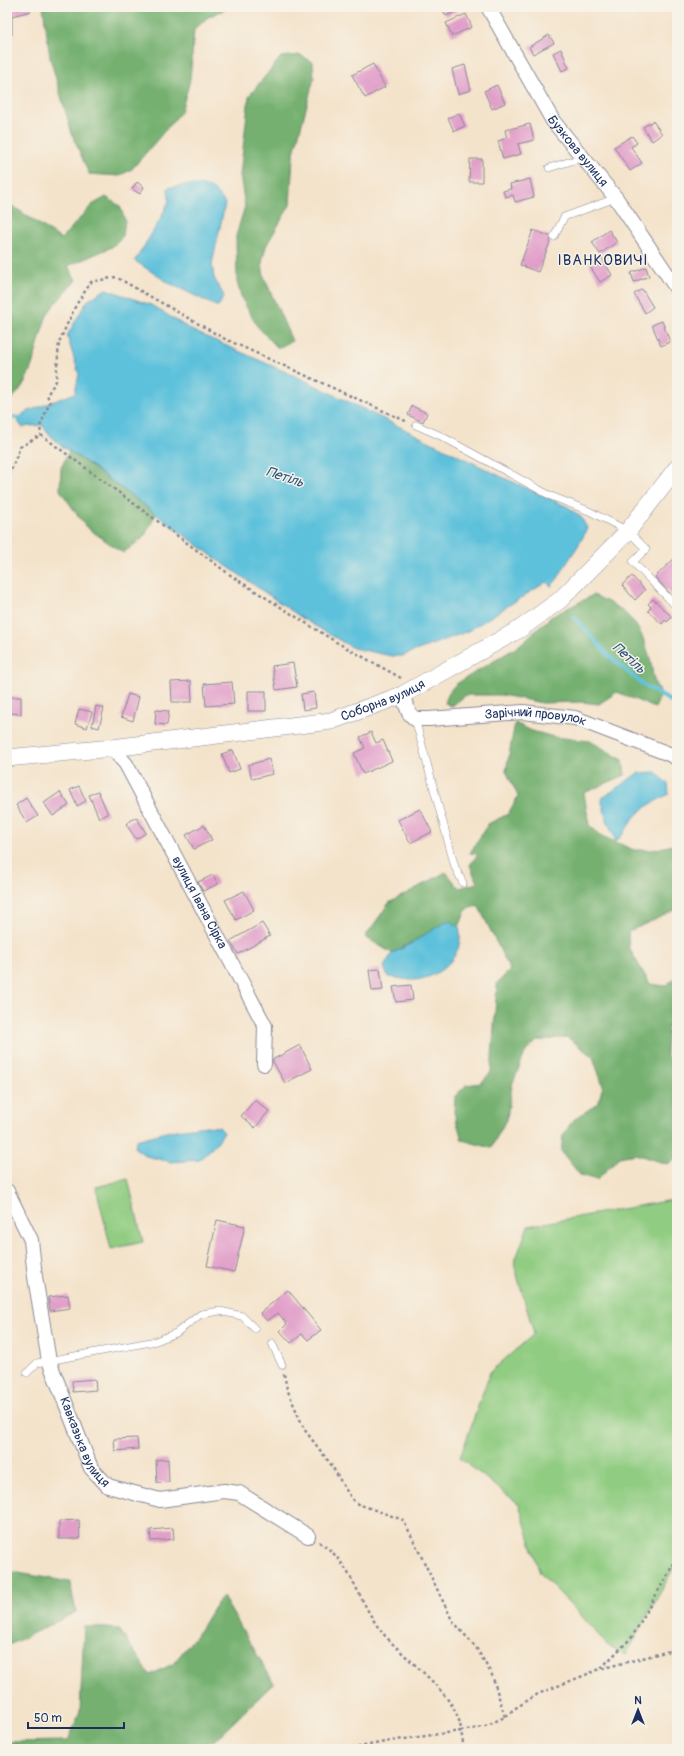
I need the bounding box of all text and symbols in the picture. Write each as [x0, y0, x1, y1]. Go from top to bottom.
street label: Бузкова вулиця [544, 113, 611, 190]
district label: ІВАНКОВИЧІ [558, 251, 648, 270]
water label: Петіль [264, 463, 307, 491]
water label: Петіль [609, 639, 649, 678]
street label: Соборна вулиця [339, 676, 428, 725]
street label: Зарічний провулок [484, 704, 589, 730]
street label: вулиця Івана Сірка [168, 853, 231, 951]
street label: Кавказька вулиця [56, 1395, 113, 1491]
north arrow [618, 1690, 658, 1730]
text: N [634, 1694, 642, 1707]
scale bar [28, 1704, 124, 1730]
text: 50 m [34, 1711, 62, 1726]

